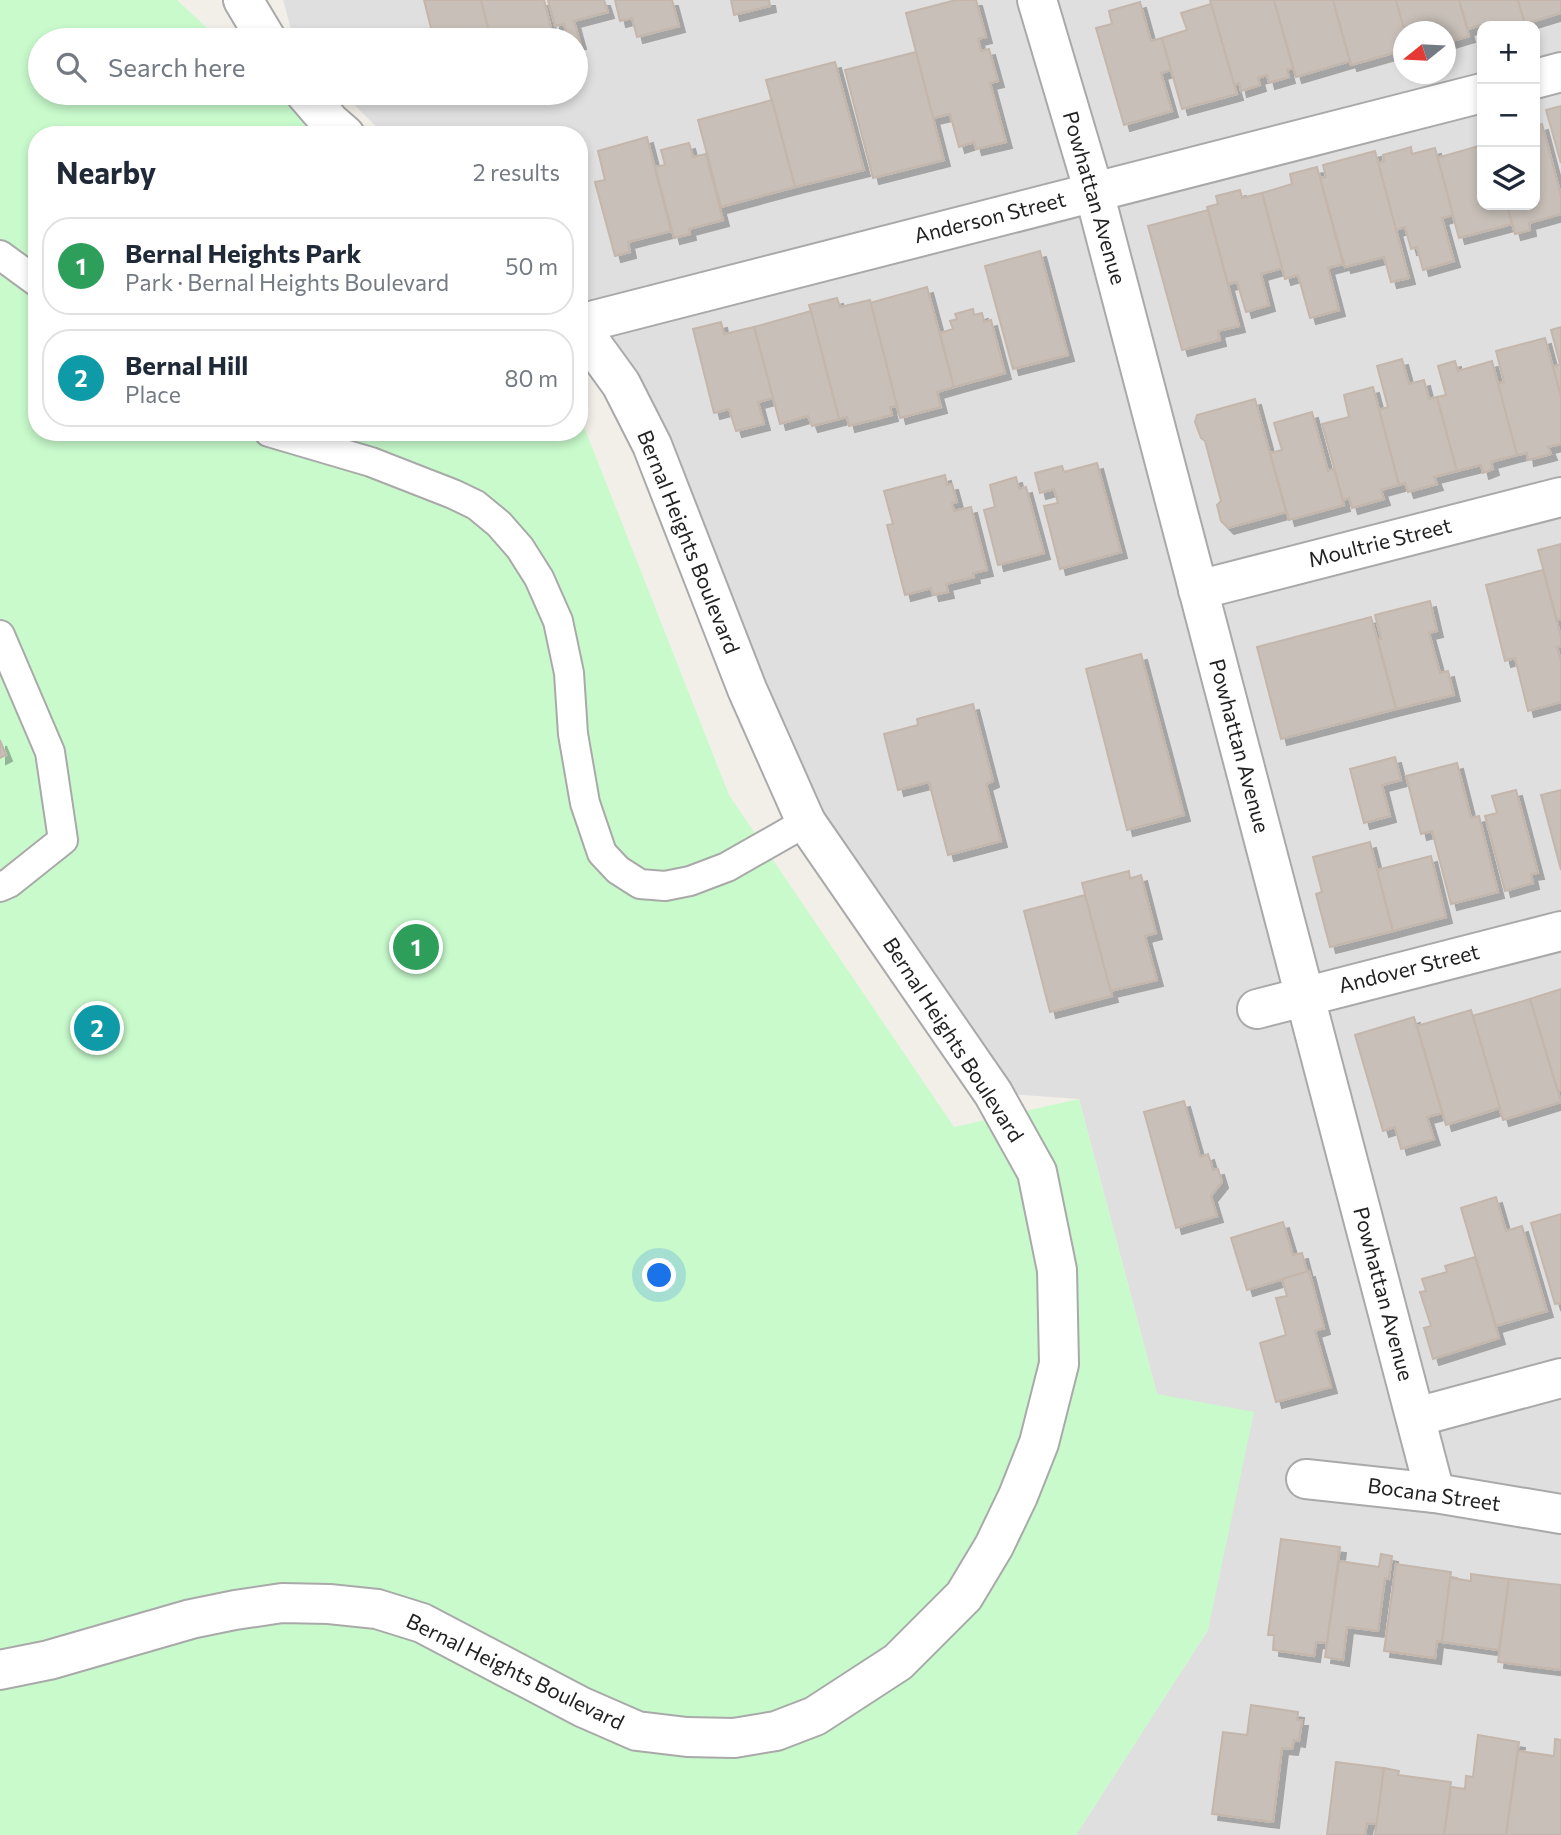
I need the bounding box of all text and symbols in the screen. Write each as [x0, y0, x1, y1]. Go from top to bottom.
north arrow [1393, 21, 1456, 84]
map controls [1477, 21, 1540, 210]
button: + [1477, 21, 1540, 84]
search box [28, 28, 588, 105]
icon: search [52, 48, 90, 86]
text: Search here [108, 51, 246, 82]
button: − [1477, 84, 1540, 147]
street label: Powhattan Avenue [1059, 108, 1132, 287]
button: layers [1477, 147, 1540, 210]
text: Nearby [56, 153, 156, 190]
text: 2 results [473, 158, 560, 186]
street label: Anderson Street [911, 186, 1068, 247]
text: Bernal Heights Park [125, 237, 361, 268]
text: 1 [76, 252, 86, 280]
text: 50 m [505, 252, 558, 280]
text: Park · Bernal Heights Boulevard [125, 268, 449, 296]
text: Bernal Hill [125, 349, 248, 380]
text: 2 [74, 364, 88, 392]
text: 80 m [505, 364, 558, 392]
text: Place [125, 380, 181, 408]
street label: Bernal Heights Boulevard [633, 426, 746, 657]
street label: Moultrie Street [1306, 512, 1454, 571]
street label: Powhattan Avenue [1205, 656, 1276, 835]
pin: 1 [393, 921, 439, 973]
street label: Bernal Heights Boulevard [879, 932, 1030, 1146]
street label: Andover Street [1336, 938, 1482, 997]
pin: 2 [74, 1002, 120, 1054]
street label: Powhattan Avenue [1349, 1204, 1420, 1383]
your location [642, 1258, 676, 1292]
street label: Bocana Street [1366, 1472, 1502, 1515]
street label: Bernal Heights Boulevard [403, 1607, 628, 1734]

